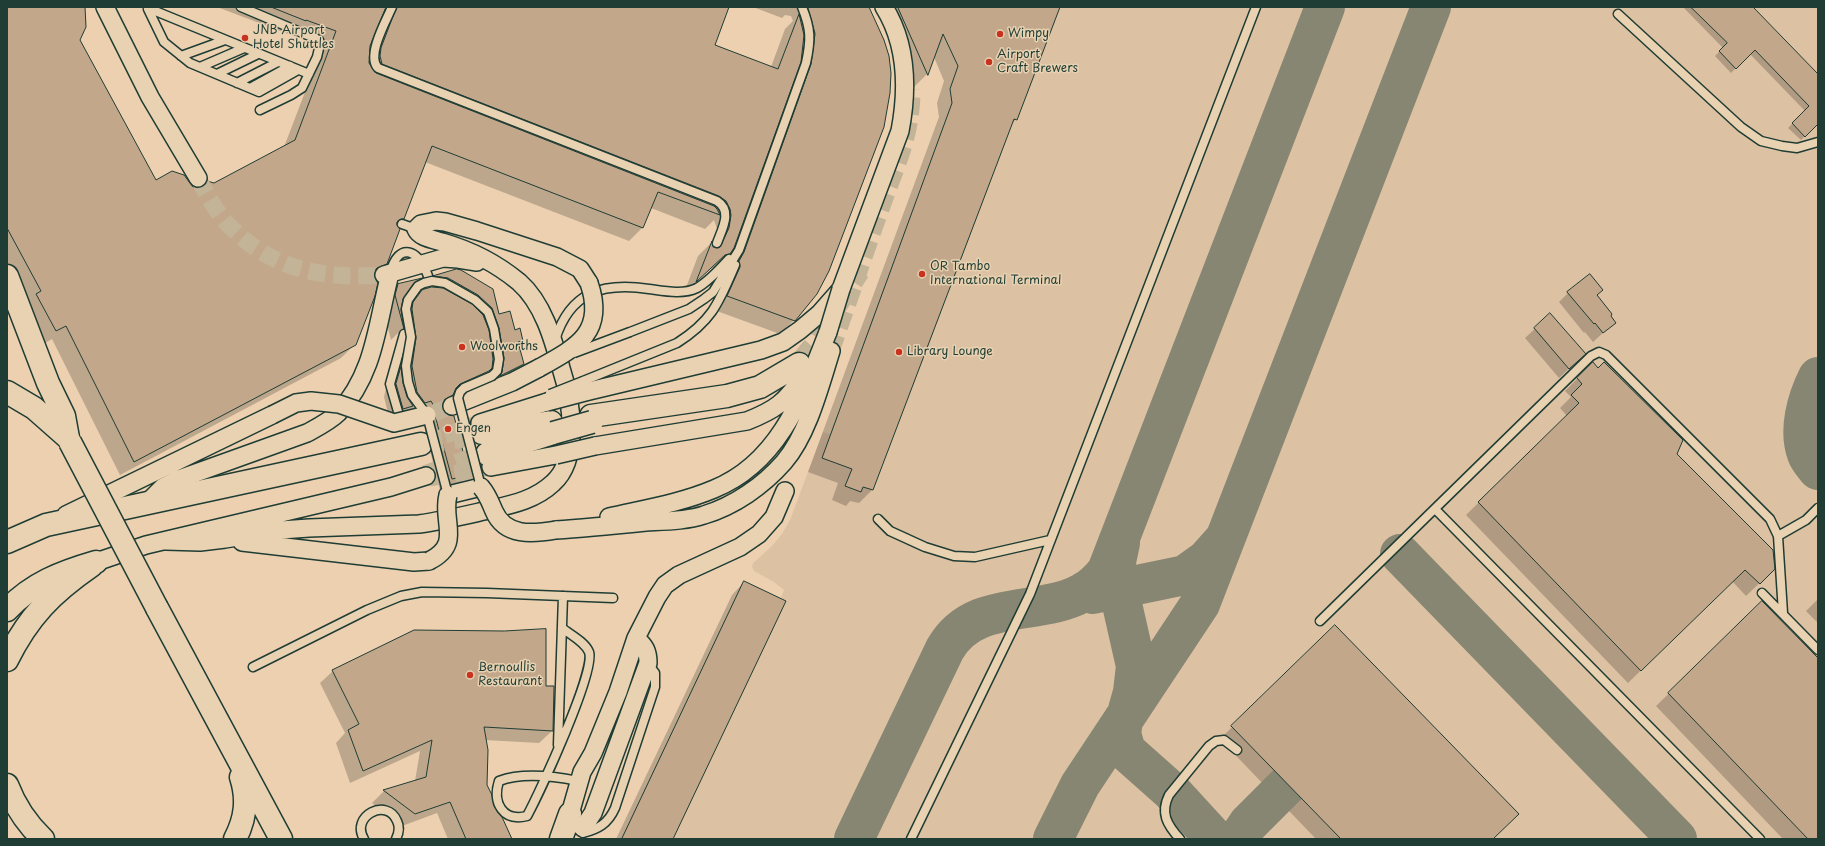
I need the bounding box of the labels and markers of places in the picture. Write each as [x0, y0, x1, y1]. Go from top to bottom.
place label: JNB Airport Hotel Shuttles [253, 24, 334, 52]
place label: Wimpy [1008, 27, 1049, 41]
marker: Wimpy [995, 29, 1005, 39]
marker: JNB Airport Hotel Shuttles [240, 33, 250, 43]
place label: Airport Craft Brewers [997, 48, 1078, 76]
marker: Airport Craft Brewers [984, 57, 994, 67]
place label: OR Tambo International Terminal [930, 260, 1061, 288]
marker: OR Tambo International Terminal [917, 269, 927, 279]
place label: Woolworths [470, 340, 538, 354]
marker: Woolworths [457, 342, 467, 352]
place label: Library Lounge [907, 345, 993, 359]
marker: Library Lounge [894, 347, 904, 357]
place label: Engen [456, 422, 491, 436]
marker: Engen [443, 424, 453, 434]
place label: Bernoullis Restaurant [478, 661, 542, 689]
marker: Bernoullis Restaurant [465, 670, 475, 680]

